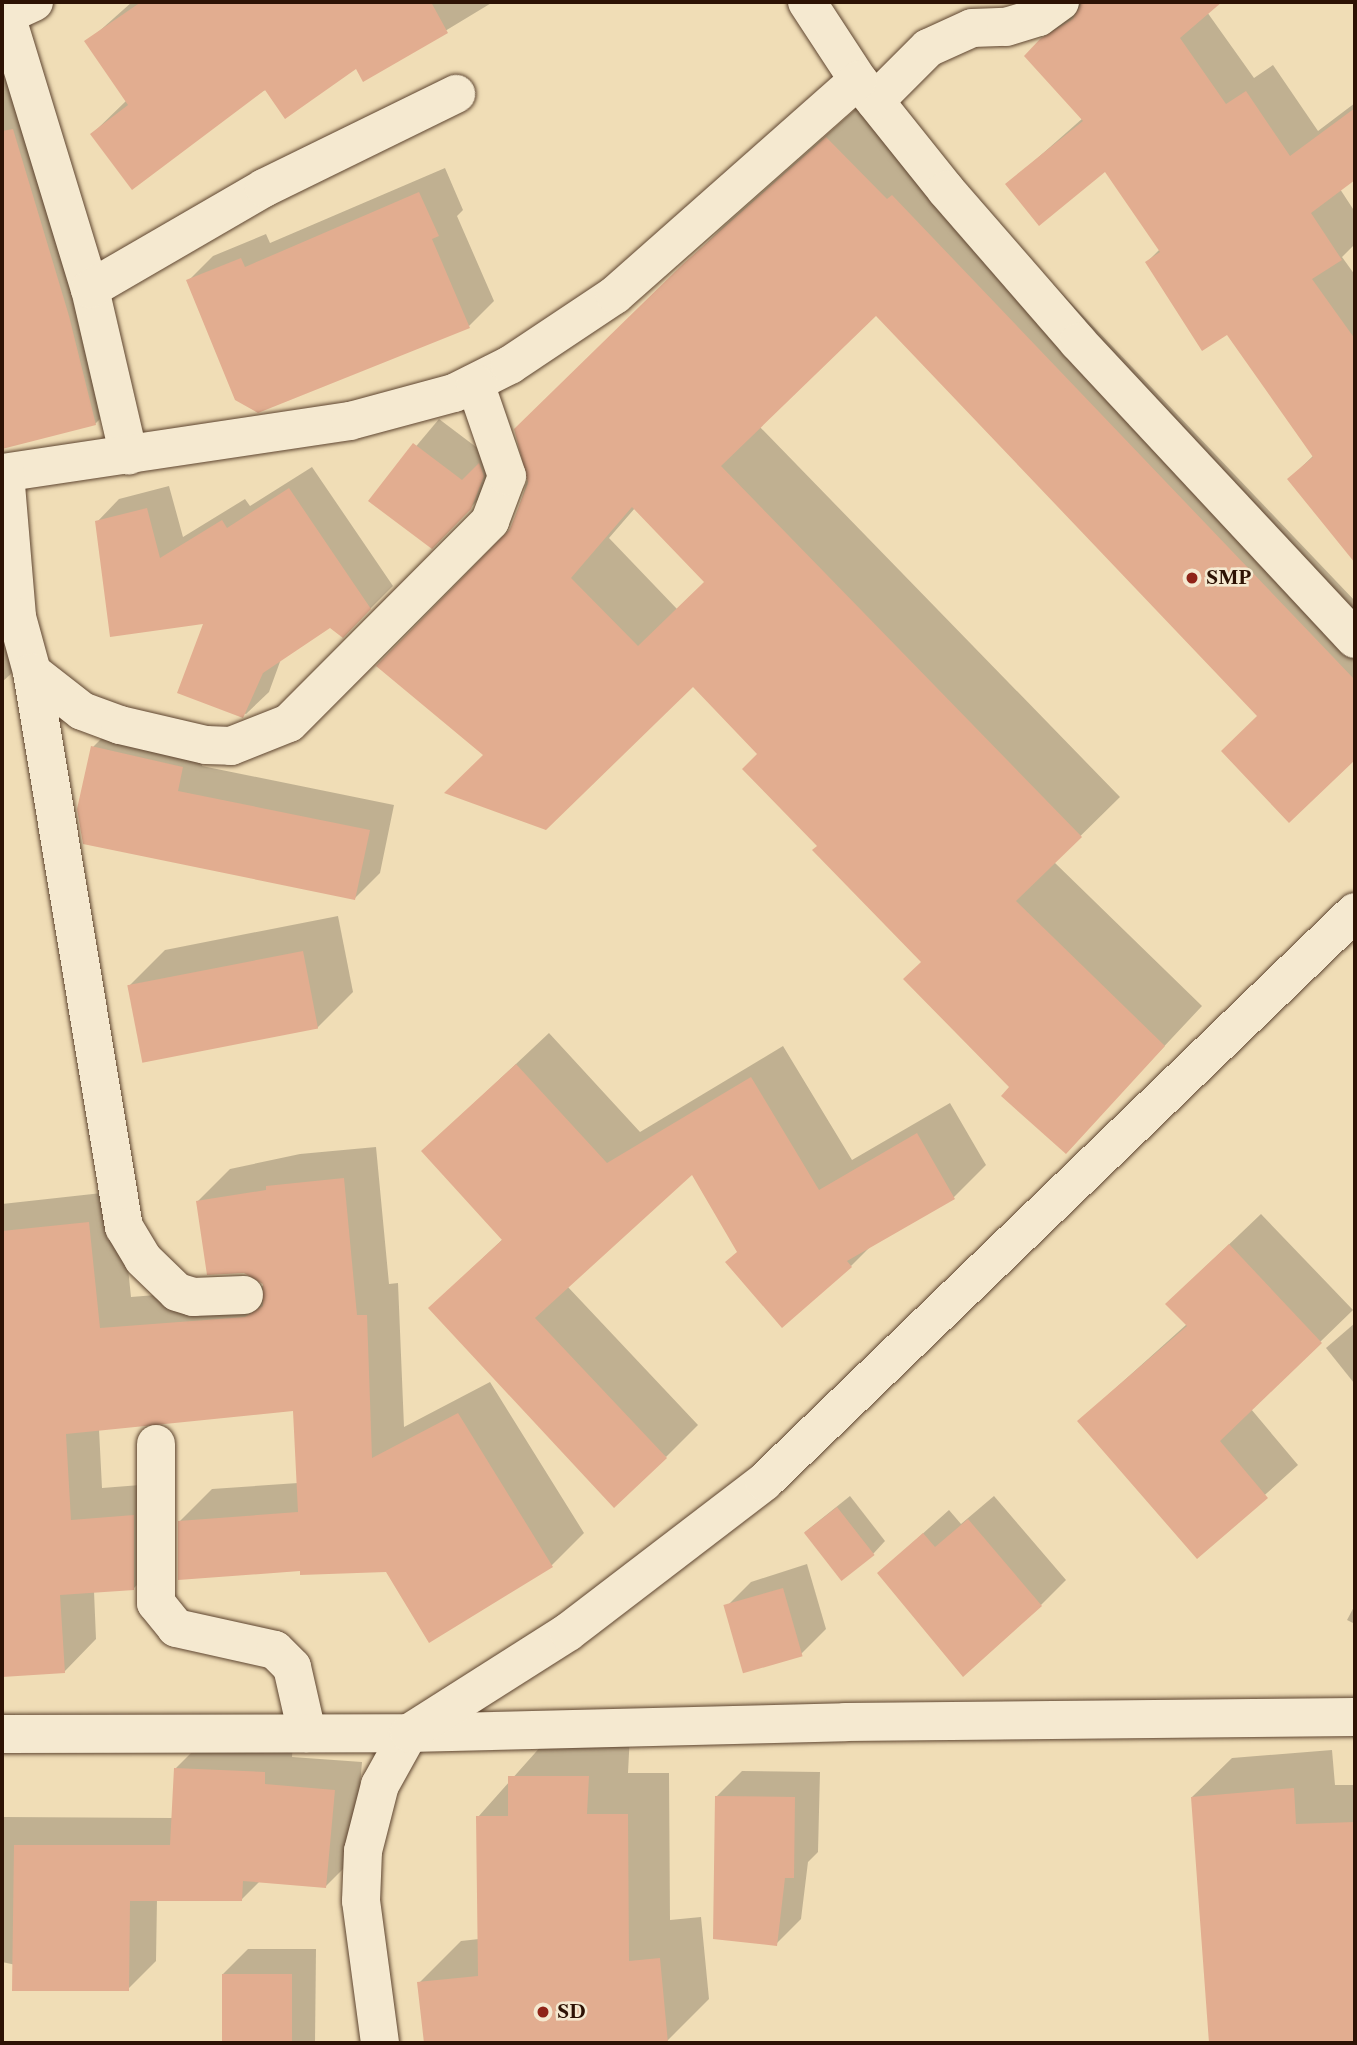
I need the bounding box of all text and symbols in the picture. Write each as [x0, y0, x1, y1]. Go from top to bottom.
place label: SMP [1206, 567, 1251, 589]
marker: SMP [1184, 570, 1200, 586]
place label: SD [557, 2001, 586, 2023]
marker: SD [535, 2004, 551, 2020]

